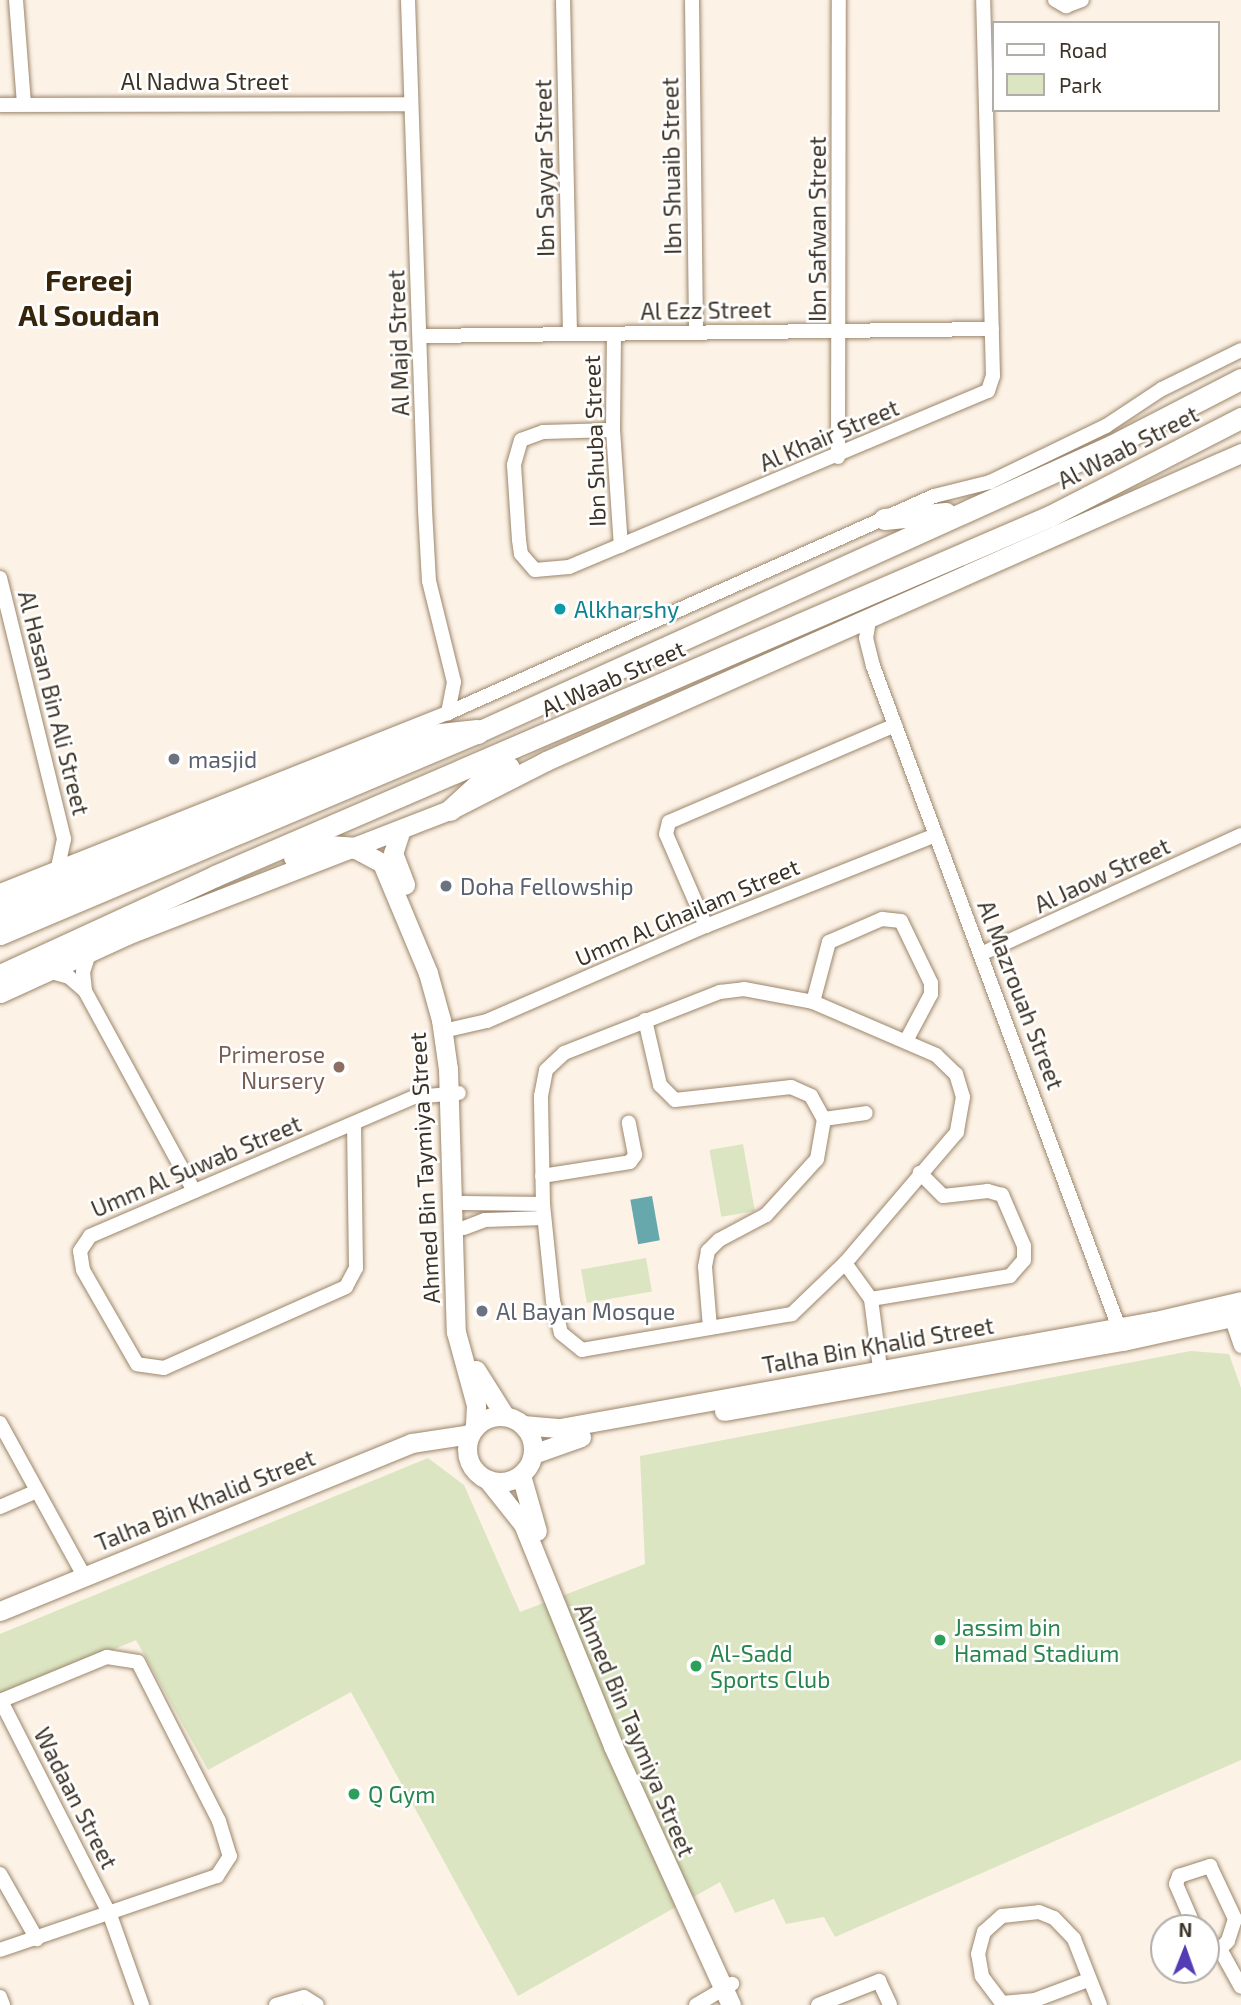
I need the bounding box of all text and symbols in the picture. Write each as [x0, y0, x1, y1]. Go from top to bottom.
legend [992, 21, 1220, 112]
text: Road [1059, 37, 1107, 62]
street label: Al Nadwa Street [121, 67, 289, 95]
text: Park [1059, 72, 1102, 97]
street label: Ibn Shuaib Street [656, 77, 686, 255]
street label: Ibn Sayyar Street [529, 79, 559, 257]
street label: Ibn Safwan Street [803, 136, 831, 322]
district label: Fereej Al Soudan [18, 261, 160, 332]
street label: Al Majd Street [382, 269, 414, 417]
street label: Al Ezz Street [640, 295, 772, 325]
street label: Ibn Shuba Street [577, 355, 611, 527]
street label: Al Khair Street [755, 393, 903, 477]
street label: Al Waab Street [1053, 399, 1203, 495]
street label: Al Hasan Bin Ali Street [13, 587, 95, 819]
place label: Alkharshy [574, 595, 679, 623]
marker: Alkharshy [552, 601, 568, 617]
street label: Al Waab Street [536, 634, 690, 722]
place label: masjid [188, 745, 257, 773]
marker: masjid [166, 751, 182, 767]
street label: Al Jaow Street [1029, 831, 1175, 919]
street label: Umm Al Ghailam Street [570, 852, 804, 972]
place label: Doha Fellowship [460, 872, 634, 900]
marker: Doha Fellowship [438, 878, 454, 894]
street label: Al Mazrouah Street [972, 896, 1070, 1094]
street label: Ahmed Bin Taymiya Street [403, 1031, 445, 1305]
place label: Primerose Nursery [218, 1040, 325, 1094]
marker: Primerose Nursery [331, 1059, 347, 1075]
street label: Umm Al Suwab Street [86, 1109, 306, 1223]
place label: Al Bayan Mosque [496, 1297, 676, 1325]
marker: Al Bayan Mosque [474, 1303, 490, 1319]
street label: Talha Bin Khalid Street [760, 1311, 996, 1379]
street label: Talha Bin Khalid Street [91, 1443, 319, 1557]
street label: Ahmed Bin Taymiya Street [569, 1599, 701, 1861]
place label: Jassim bin Hamad Stadium [954, 1613, 1119, 1667]
marker: Jassim bin Hamad Stadium [932, 1632, 948, 1648]
place label: Al-Sadd Sports Club [710, 1639, 830, 1693]
marker: Al-Sadd Sports Club [688, 1658, 704, 1674]
street label: Wadaan Street [29, 1723, 123, 1873]
place label: Q Gym [368, 1780, 435, 1808]
marker: Q Gym [346, 1786, 362, 1802]
north arrow [1150, 1914, 1220, 1984]
text: N [1178, 1918, 1192, 1941]

